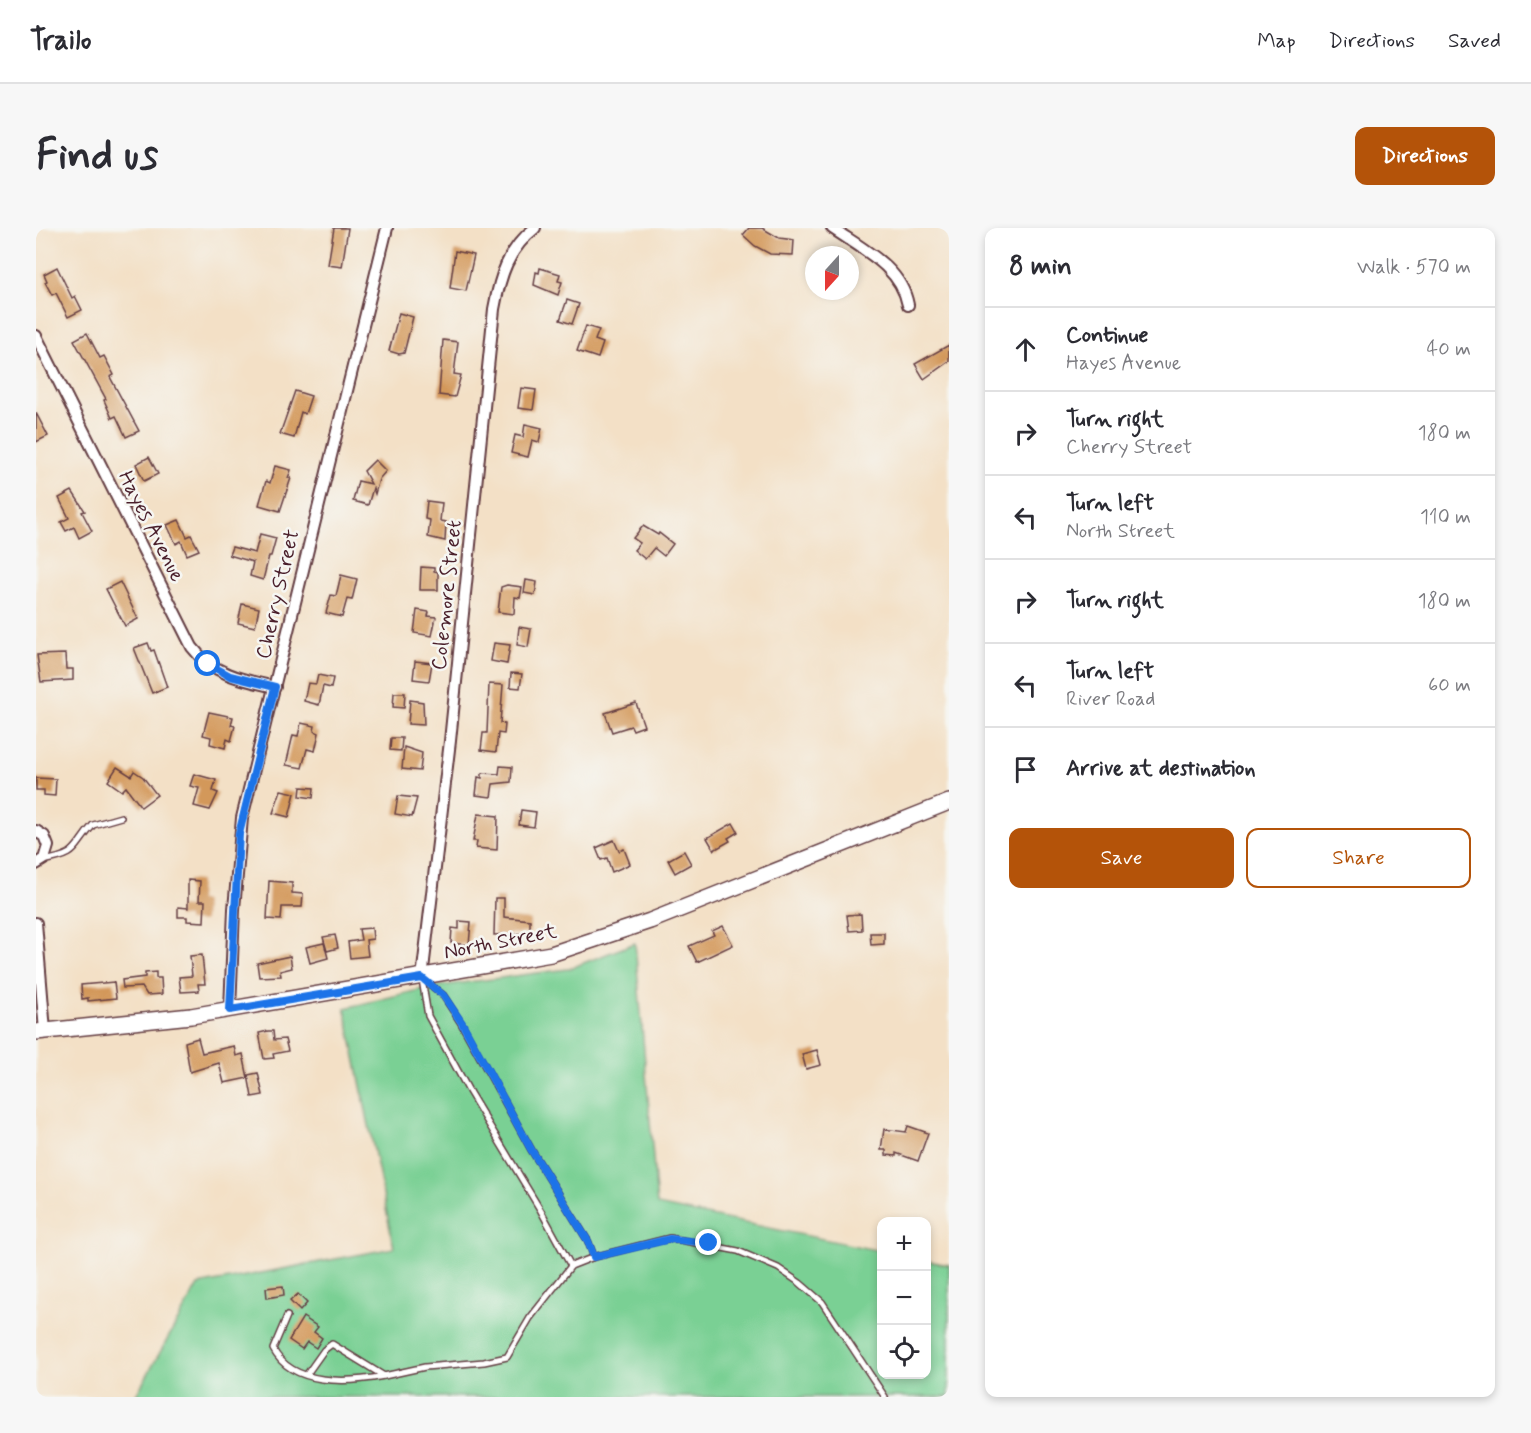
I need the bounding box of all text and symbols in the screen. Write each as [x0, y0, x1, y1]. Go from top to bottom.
text: Trailo [30, 23, 91, 60]
text: Map [1257, 27, 1296, 55]
text: Directions [1329, 27, 1415, 55]
text: Saved [1448, 27, 1501, 55]
button: Directions [1355, 127, 1495, 185]
text: Find us [36, 129, 158, 184]
north arrow [805, 246, 859, 300]
text: 8 min [1009, 250, 1072, 284]
text: Walk · 570 m [1357, 254, 1471, 281]
text: Continue [1066, 322, 1148, 350]
icon: ahead [1009, 333, 1042, 366]
text: 40 m [1427, 336, 1471, 363]
text: Hayes Avenue [1066, 350, 1181, 377]
text: Turn right [1066, 406, 1164, 434]
icon: right [1009, 417, 1042, 450]
text: 180 m [1418, 420, 1471, 447]
text: Cherry Street [1066, 434, 1192, 461]
street label: Hayes Avenue [111, 466, 191, 587]
text: Turn left [1066, 490, 1154, 518]
icon: left [1009, 501, 1042, 534]
text: 110 m [1420, 504, 1471, 531]
text: North Street [1066, 518, 1175, 545]
street label: Colemore Street [425, 519, 469, 672]
street label: Cherry Street [249, 526, 307, 662]
icon: right [1009, 585, 1042, 618]
text: Turn right [1066, 587, 1164, 615]
text: 180 m [1418, 588, 1471, 615]
route start [194, 650, 220, 676]
text: Turn left [1066, 658, 1154, 686]
icon: left [1009, 669, 1042, 702]
text: 60 m [1428, 672, 1471, 699]
text: River Road [1066, 686, 1155, 713]
icon: arrive [1009, 753, 1042, 786]
text: Arrive at destination [1066, 755, 1256, 783]
button: Save [1009, 828, 1234, 888]
button: Share [1246, 828, 1471, 888]
street label: North Street [441, 917, 560, 967]
map controls [877, 1217, 931, 1379]
button: + [877, 1217, 931, 1271]
route end [695, 1229, 721, 1255]
button: − [877, 1271, 931, 1325]
button: locate [877, 1325, 931, 1379]

